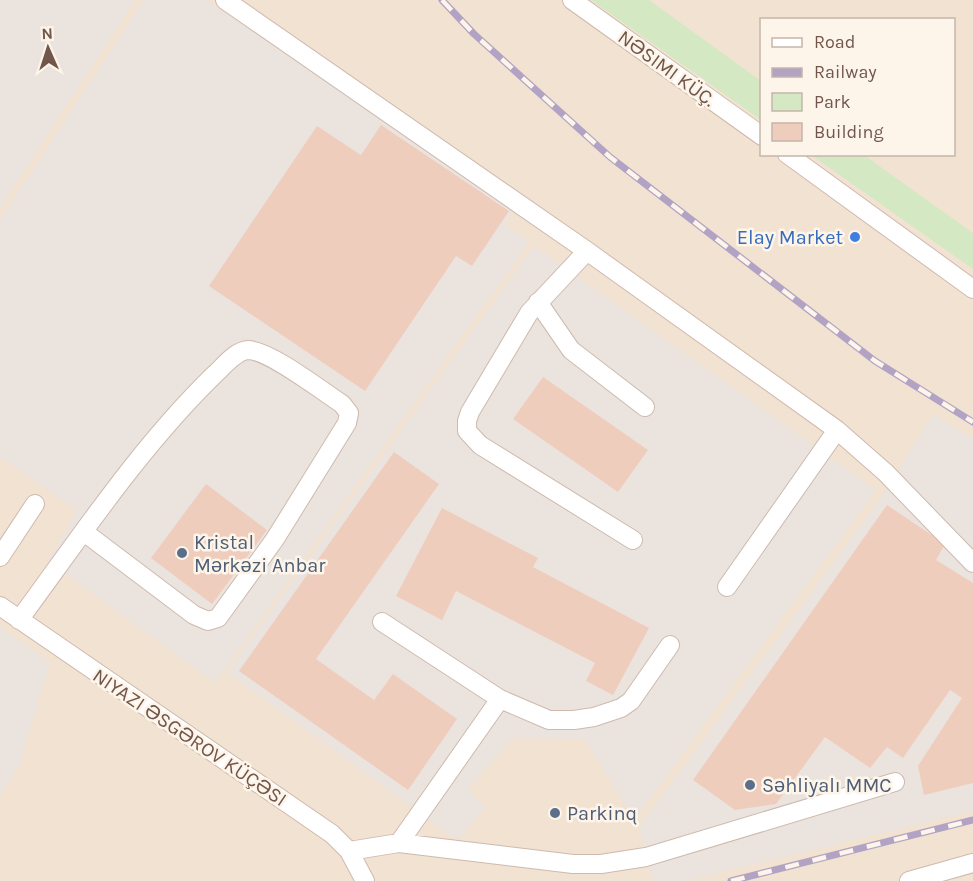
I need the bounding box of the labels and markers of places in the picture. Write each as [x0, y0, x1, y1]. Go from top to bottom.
place label: Elay Market [737, 226, 843, 249]
marker: Elay Market [848, 230, 862, 244]
place label: Kristal Mərkəzi Anbar [194, 531, 326, 577]
marker: Kristal Mərkəzi Anbar [175, 546, 189, 560]
place label: Səhliyalı MMC [762, 774, 892, 797]
marker: Səhliyalı MMC [743, 778, 757, 792]
place label: Parkinq [567, 802, 638, 825]
marker: Parkinq [548, 806, 562, 820]

